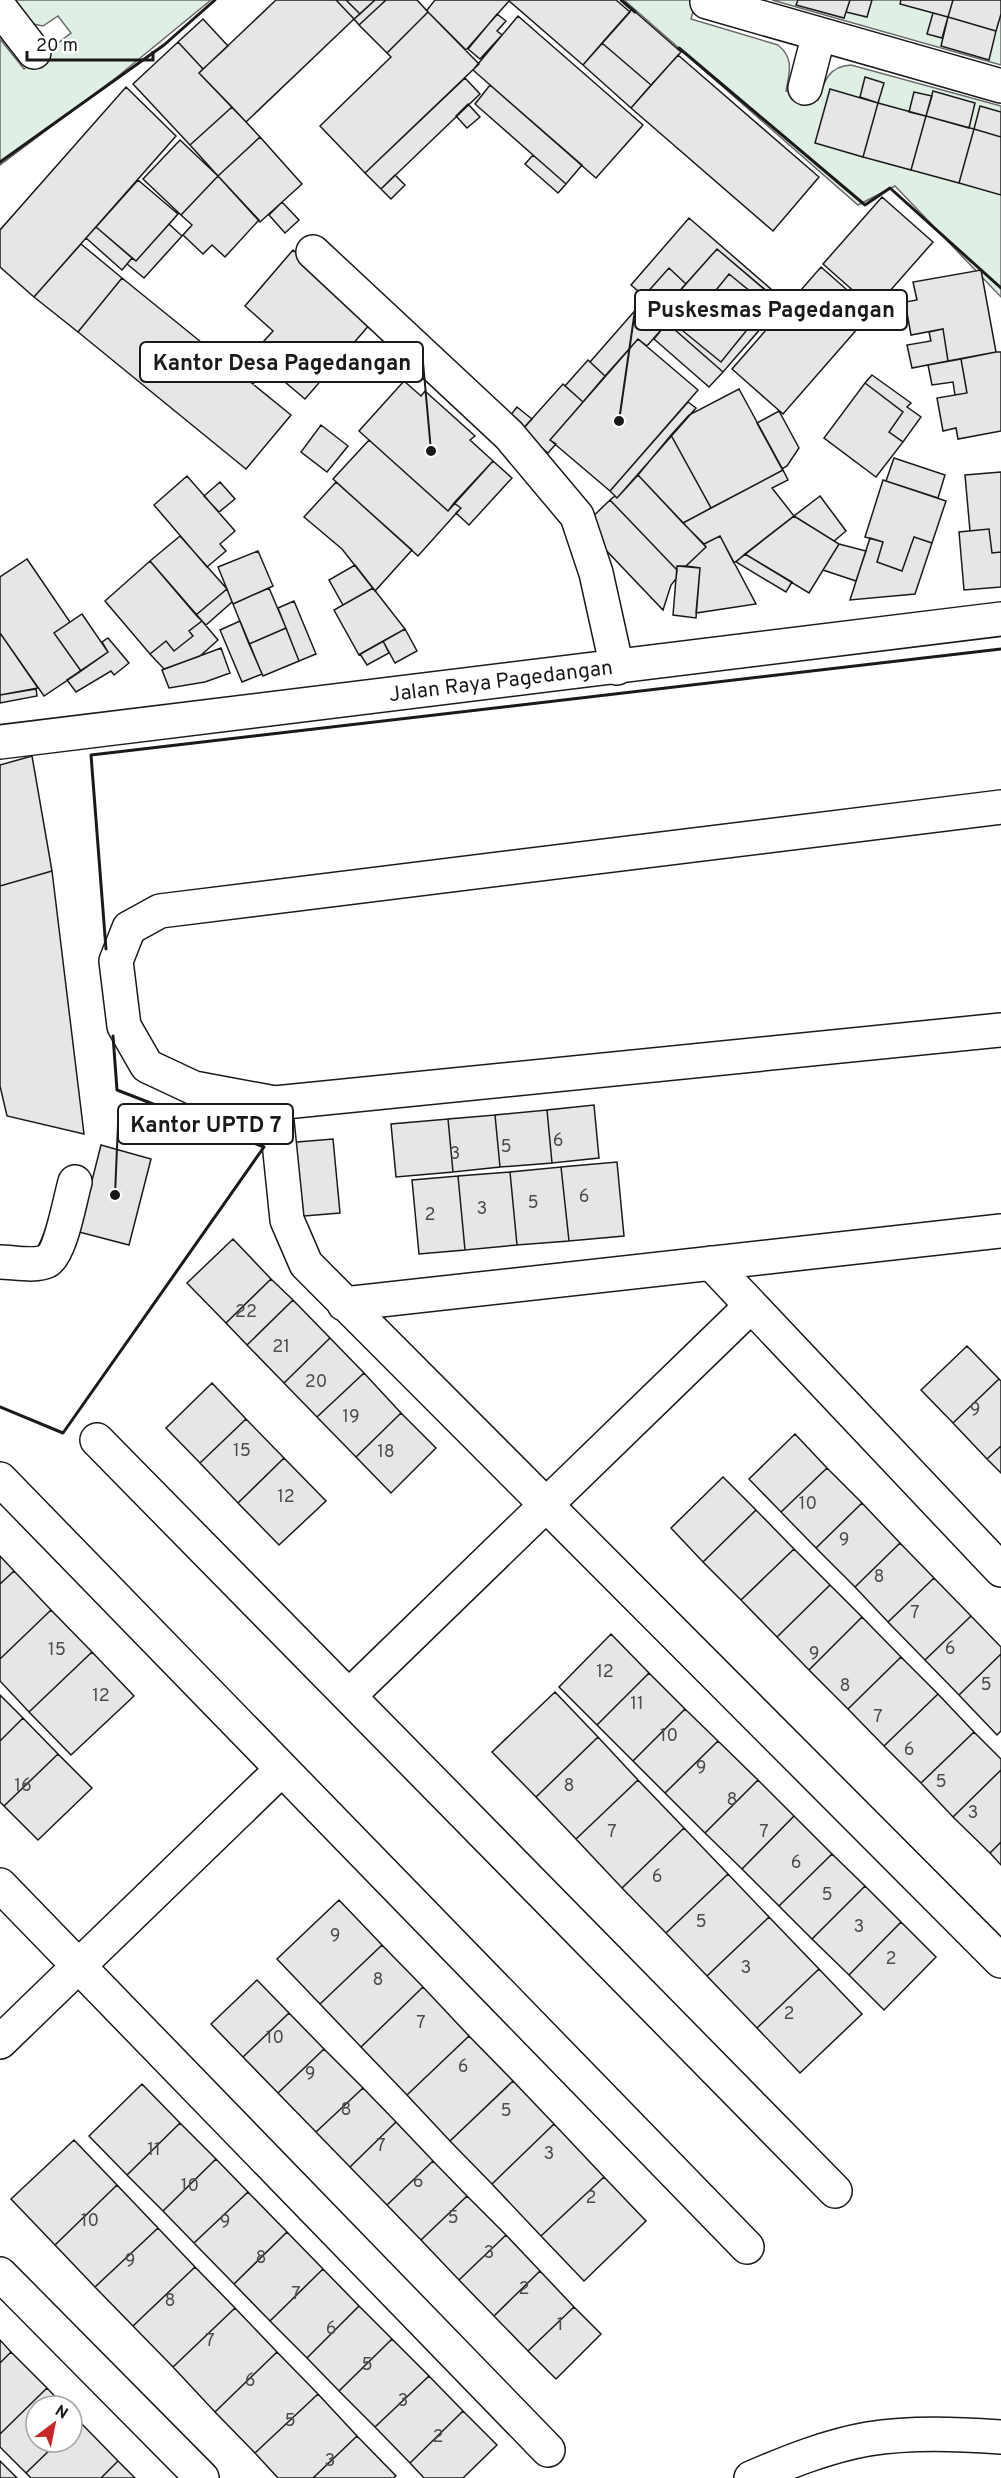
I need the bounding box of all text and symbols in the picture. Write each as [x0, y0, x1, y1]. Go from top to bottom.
scale bar [27, 24, 153, 62]
text: 20 m [36, 35, 78, 58]
callout: Puskesmas Pagedangan [635, 290, 907, 330]
text: Puskesmas Pagedangan [647, 298, 895, 325]
callout: Kantor Desa Pagedangan [140, 342, 423, 382]
text: Kantor Desa Pagedangan [153, 351, 411, 378]
street label: Jalan Raya Pagedangan [387, 655, 615, 709]
callout: Kantor UPTD 7 [118, 1104, 293, 1144]
text: Kantor UPTD 7 [130, 1113, 282, 1140]
house number: 6 [553, 1130, 563, 1153]
house number: 5 [500, 1136, 512, 1159]
house number: 3 [450, 1143, 460, 1166]
house number: 6 [579, 1186, 589, 1209]
house number: 5 [527, 1192, 539, 1215]
house number: 3 [477, 1198, 487, 1221]
house number: 2 [424, 1204, 436, 1227]
house number: 22 [235, 1301, 257, 1324]
house number: 21 [272, 1336, 290, 1359]
house number: 20 [305, 1371, 327, 1394]
house number: 9 [970, 1399, 980, 1422]
house number: 19 [342, 1406, 360, 1429]
house number: 15 [233, 1440, 251, 1463]
house number: 18 [377, 1441, 395, 1464]
house number: 12 [277, 1486, 295, 1509]
house number: 10 [799, 1493, 817, 1516]
house number: 9 [839, 1529, 849, 1552]
house number: 8 [874, 1566, 885, 1589]
house number: 7 [910, 1602, 920, 1625]
house number: 6 [945, 1638, 955, 1661]
house number: 15 [48, 1639, 66, 1662]
house number: 9 [809, 1643, 819, 1666]
house number: 12 [596, 1661, 614, 1684]
house number: 5 [980, 1674, 992, 1697]
house number: 8 [840, 1675, 851, 1698]
house number: 12 [92, 1685, 110, 1708]
house number: 11 [630, 1693, 644, 1716]
house number: 7 [873, 1706, 883, 1729]
house number: 10 [660, 1725, 678, 1748]
house number: 6 [904, 1739, 914, 1762]
house number: 9 [696, 1757, 706, 1780]
house number: 5 [935, 1771, 947, 1794]
house number: 16 [14, 1775, 32, 1798]
house number: 8 [564, 1775, 575, 1798]
house number: 8 [727, 1789, 738, 1812]
house number: 3 [968, 1802, 978, 1825]
house number: 7 [607, 1821, 617, 1844]
house number: 7 [759, 1821, 769, 1844]
house number: 6 [791, 1852, 801, 1875]
house number: 6 [652, 1866, 662, 1889]
house number: 5 [821, 1884, 833, 1907]
house number: 5 [695, 1911, 707, 1934]
house number: 3 [854, 1916, 864, 1939]
house number: 9 [330, 1925, 340, 1948]
house number: 2 [885, 1948, 897, 1971]
house number: 3 [741, 1957, 751, 1980]
house number: 8 [373, 1969, 384, 1992]
house number: 2 [783, 2003, 795, 2026]
house number: 7 [416, 2012, 426, 2035]
house number: 10 [266, 2027, 284, 2050]
house number: 6 [458, 2056, 468, 2079]
house number: 9 [305, 2063, 315, 2086]
house number: 8 [341, 2099, 352, 2122]
house number: 5 [500, 2100, 512, 2123]
house number: 7 [376, 2135, 386, 2158]
house number: 11 [147, 2139, 161, 2162]
house number: 3 [544, 2143, 554, 2166]
house number: 6 [413, 2171, 423, 2194]
house number: 10 [181, 2175, 199, 2198]
house number: 2 [585, 2187, 597, 2210]
house number: 5 [447, 2207, 459, 2230]
house number: 10 [81, 2210, 99, 2233]
house number: 9 [220, 2211, 230, 2234]
house number: 3 [484, 2242, 494, 2265]
house number: 8 [256, 2247, 267, 2270]
house number: 9 [125, 2250, 135, 2273]
house number: 2 [518, 2278, 530, 2301]
house number: 7 [291, 2283, 301, 2306]
house number: 8 [165, 2290, 176, 2313]
house number: 1 [557, 2314, 563, 2337]
house number: 6 [326, 2318, 336, 2341]
house number: 7 [205, 2330, 215, 2353]
house number: 5 [361, 2354, 373, 2377]
house number: 6 [245, 2370, 255, 2393]
house number: 3 [398, 2390, 408, 2413]
north arrow [24, 2394, 84, 2454]
text: N [51, 2401, 71, 2425]
house number: 5 [284, 2410, 296, 2433]
house number: 2 [432, 2426, 444, 2449]
house number: 3 [325, 2450, 335, 2473]

